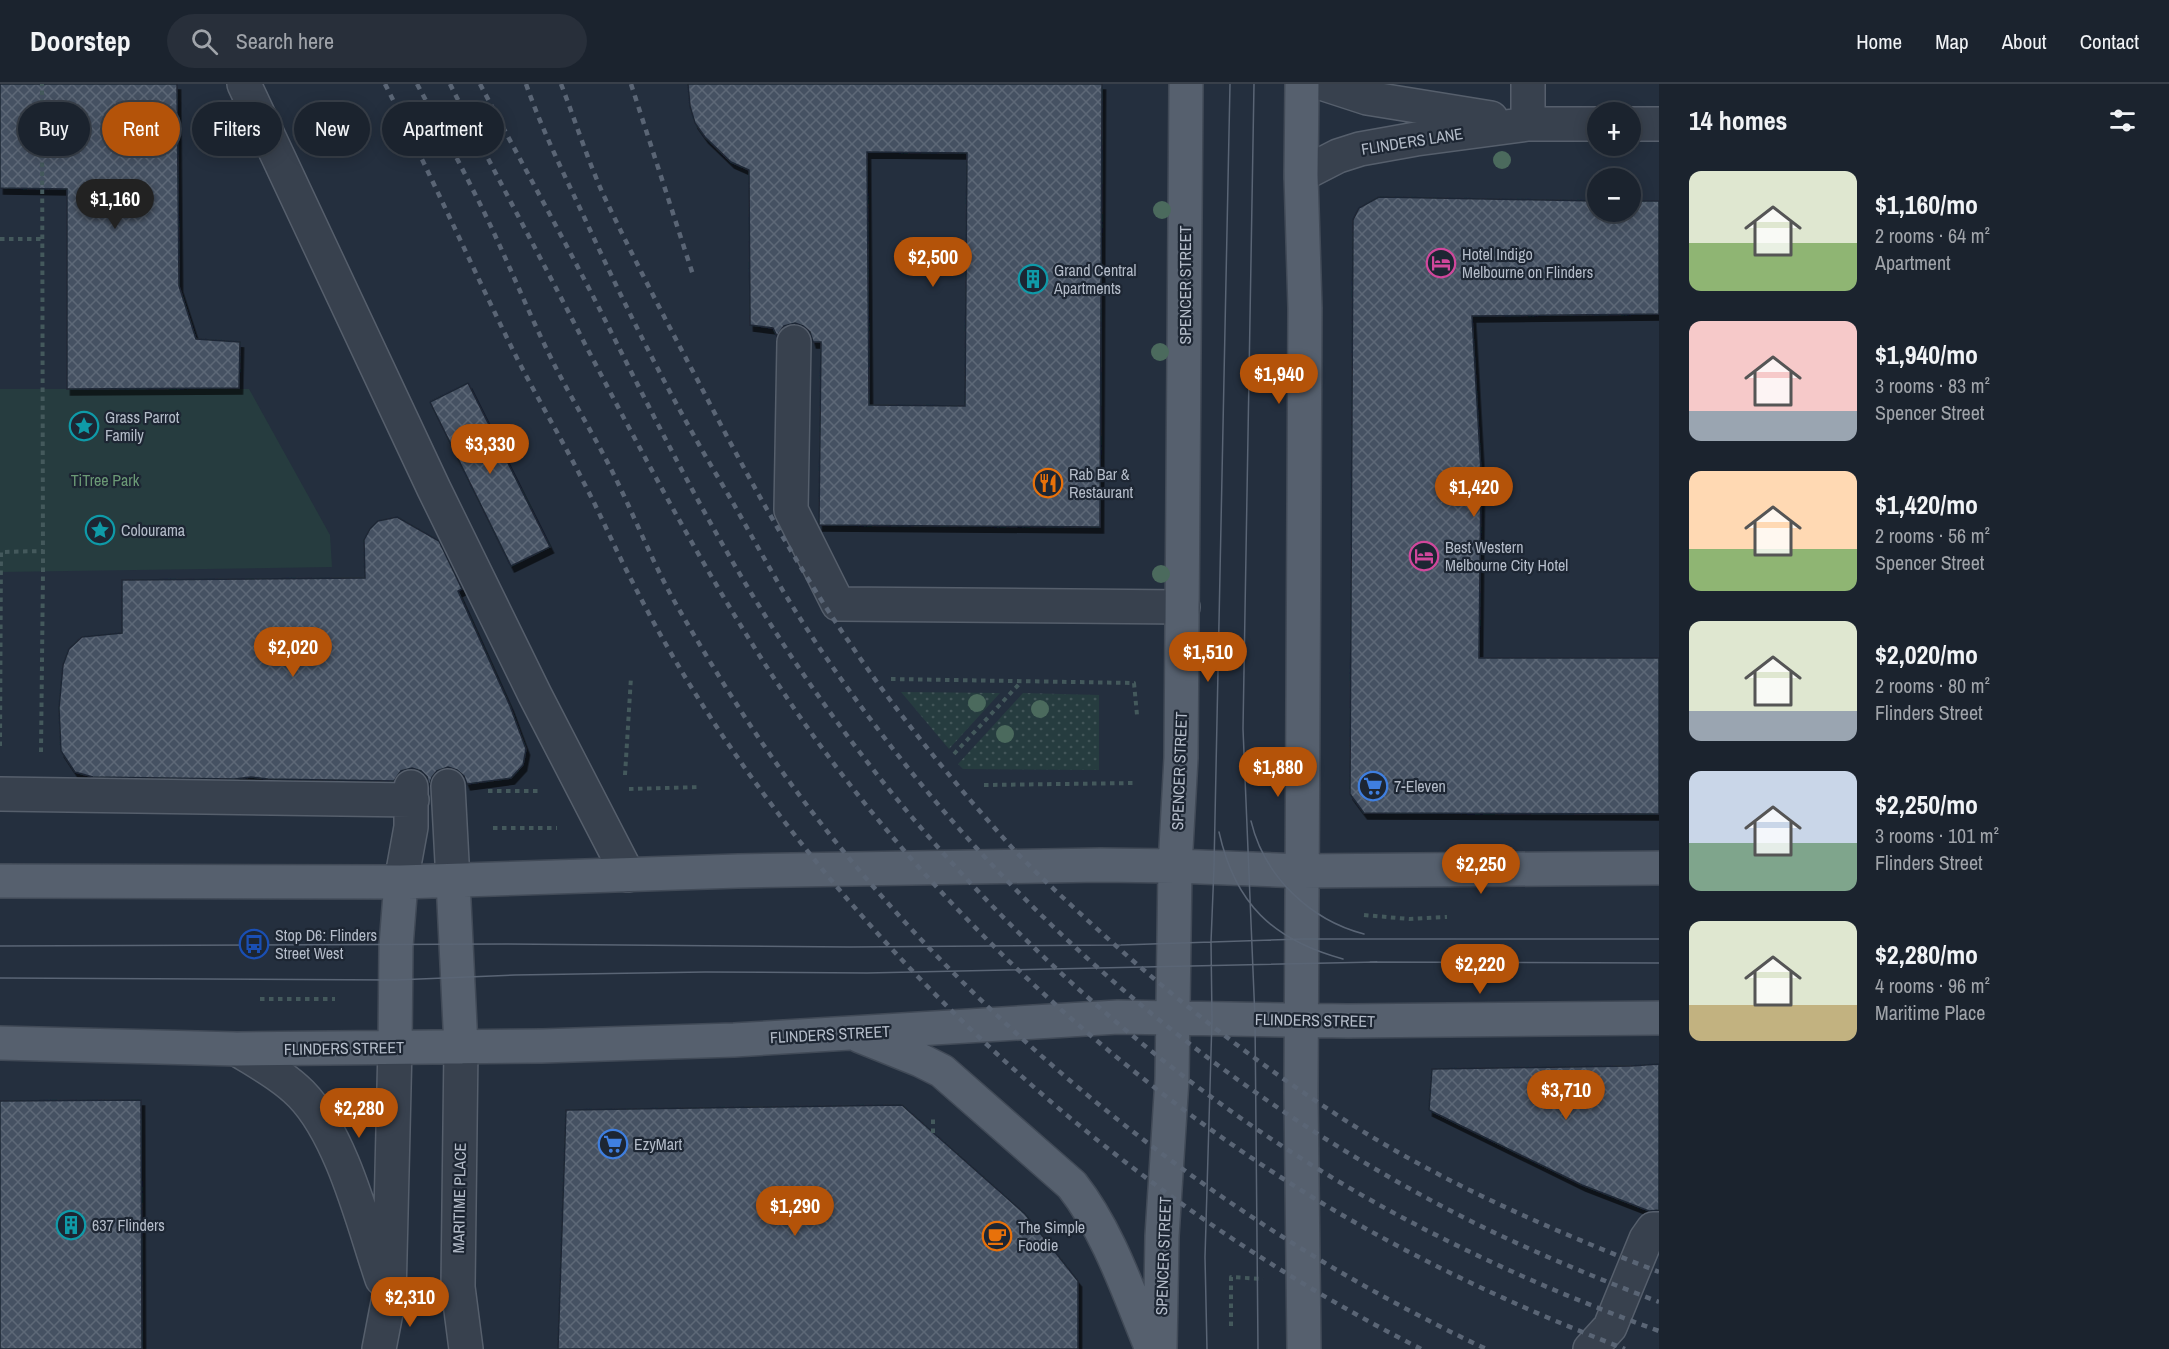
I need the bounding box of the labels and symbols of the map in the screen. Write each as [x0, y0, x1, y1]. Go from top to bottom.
street label: FLINDERS LANE [1360, 122, 1464, 160]
pin: $1,160 [66, 179, 164, 230]
street label: SPENCER STREET [1174, 226, 1196, 344]
pin: $2,500 [884, 237, 982, 288]
place label: Hotel Indigo Melbourne on Flinders [1462, 243, 1593, 283]
hotel icon: Hotel Indigo Melbourne on Flinders [1425, 247, 1457, 279]
place label: Grand Central Apartments [1053, 259, 1136, 299]
building icon: Grand Central Apartments [1017, 263, 1049, 295]
pin: $1,940 [1230, 354, 1328, 405]
place label: Grass Parrot Family [105, 406, 180, 446]
place icon: Grass Parrot Family [68, 410, 100, 442]
pin: $3,330 [441, 424, 539, 475]
place label: Rab Bar & Restaurant [1069, 463, 1134, 503]
restaurant icon: Rab Bar & Restaurant [1032, 467, 1064, 499]
pin: $1,420 [1425, 467, 1523, 518]
park label: TiTree Park [71, 469, 140, 491]
place icon: Colourama [84, 514, 116, 546]
place label: Colourama [121, 519, 186, 541]
place label: Best Western Melbourne City Hotel [1445, 536, 1568, 576]
hotel icon: Best Western Melbourne City Hotel [1408, 540, 1440, 572]
pin: $2,020 [244, 627, 342, 678]
pin: $1,510 [1159, 632, 1257, 683]
street label: SPENCER STREET [1166, 711, 1192, 831]
pin: $1,880 [1229, 747, 1327, 798]
supermarket icon: 7-Eleven [1357, 770, 1389, 802]
place label: 7-Eleven [1394, 775, 1446, 797]
pin: $2,250 [1432, 844, 1530, 895]
place label: Stop D6: Flinders Street West [275, 924, 377, 964]
bus stop icon: Stop D6: Flinders Street West [238, 928, 270, 960]
pin: $2,220 [1431, 944, 1529, 995]
street label: FLINDERS STREET [1255, 1008, 1375, 1032]
street label: FLINDERS STREET [769, 1020, 891, 1048]
street label: FLINDERS STREET [284, 1036, 404, 1060]
pin: $3,710 [1517, 1070, 1615, 1121]
pin: $2,280 [310, 1088, 408, 1139]
supermarket icon: EzyMart [597, 1128, 629, 1160]
place label: EzyMart [634, 1133, 682, 1155]
street label: MARITIME PLACE [447, 1142, 471, 1254]
pin: $1,290 [746, 1186, 844, 1237]
street label: SPENCER STREET [1150, 1196, 1176, 1316]
building icon: 637 Flinders [55, 1209, 87, 1241]
place label: 637 Flinders [92, 1214, 165, 1236]
place label: The Simple Foodie [1018, 1216, 1085, 1256]
cafe icon: The Simple Foodie [981, 1220, 1013, 1252]
pin: $2,310 [361, 1277, 459, 1328]

